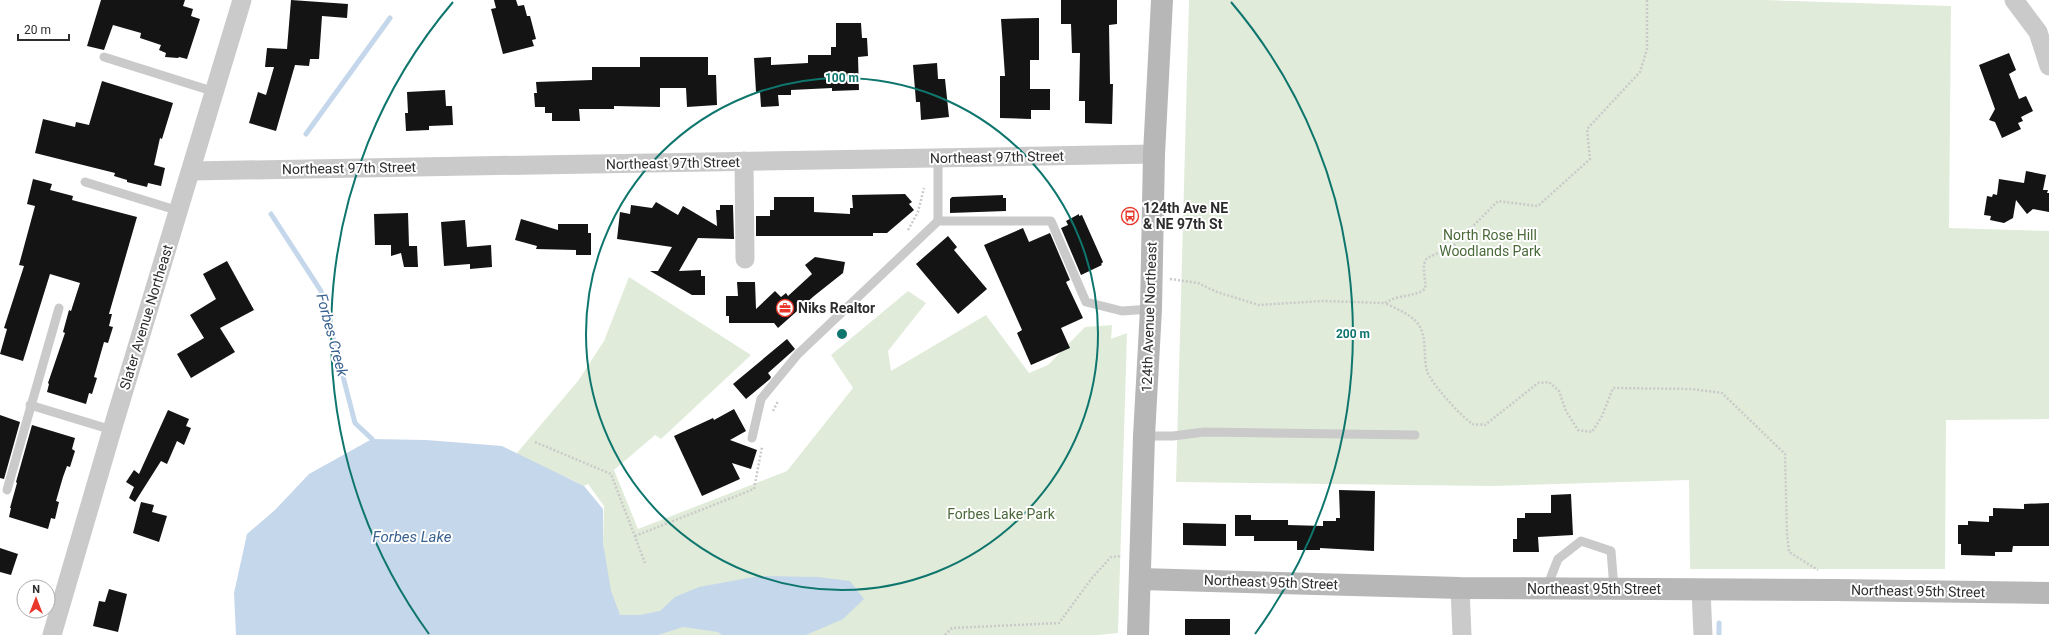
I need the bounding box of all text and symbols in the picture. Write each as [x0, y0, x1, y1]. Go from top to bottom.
scale bar [18, 16, 69, 42]
text: 20 m [24, 23, 51, 37]
text: 100 m [825, 71, 859, 85]
street label: Northeast 97th Street [930, 148, 1065, 166]
street label: Northeast 97th Street [606, 154, 741, 172]
street label: Northeast 97th Street [282, 159, 417, 177]
place label: 124th Ave NE & NE 97th St [1143, 200, 1228, 232]
bus stop icon: 124th Ave NE & NE 97th St [1120, 206, 1140, 226]
park label: North Rose Hill Woodlands Park [1439, 227, 1542, 259]
street label: 124th Avenue Northeast [1138, 241, 1160, 393]
street label: Slater Avenue Northeast [116, 242, 176, 392]
water label: Forbes Creek [312, 291, 352, 379]
office icon: Niks Realtor [775, 298, 795, 318]
place label: Niks Realtor [798, 300, 875, 316]
centre of rings [835, 327, 849, 341]
text: 200 m [1336, 327, 1370, 341]
park label: Forbes Lake Park [947, 506, 1056, 522]
water label: Forbes Lake [373, 528, 452, 546]
street label: Northeast 95th Street [1204, 572, 1339, 592]
north arrow [16, 579, 56, 619]
street label: Northeast 95th Street [1527, 581, 1661, 597]
street label: Northeast 95th Street [1851, 582, 1986, 600]
text: N [32, 583, 40, 596]

